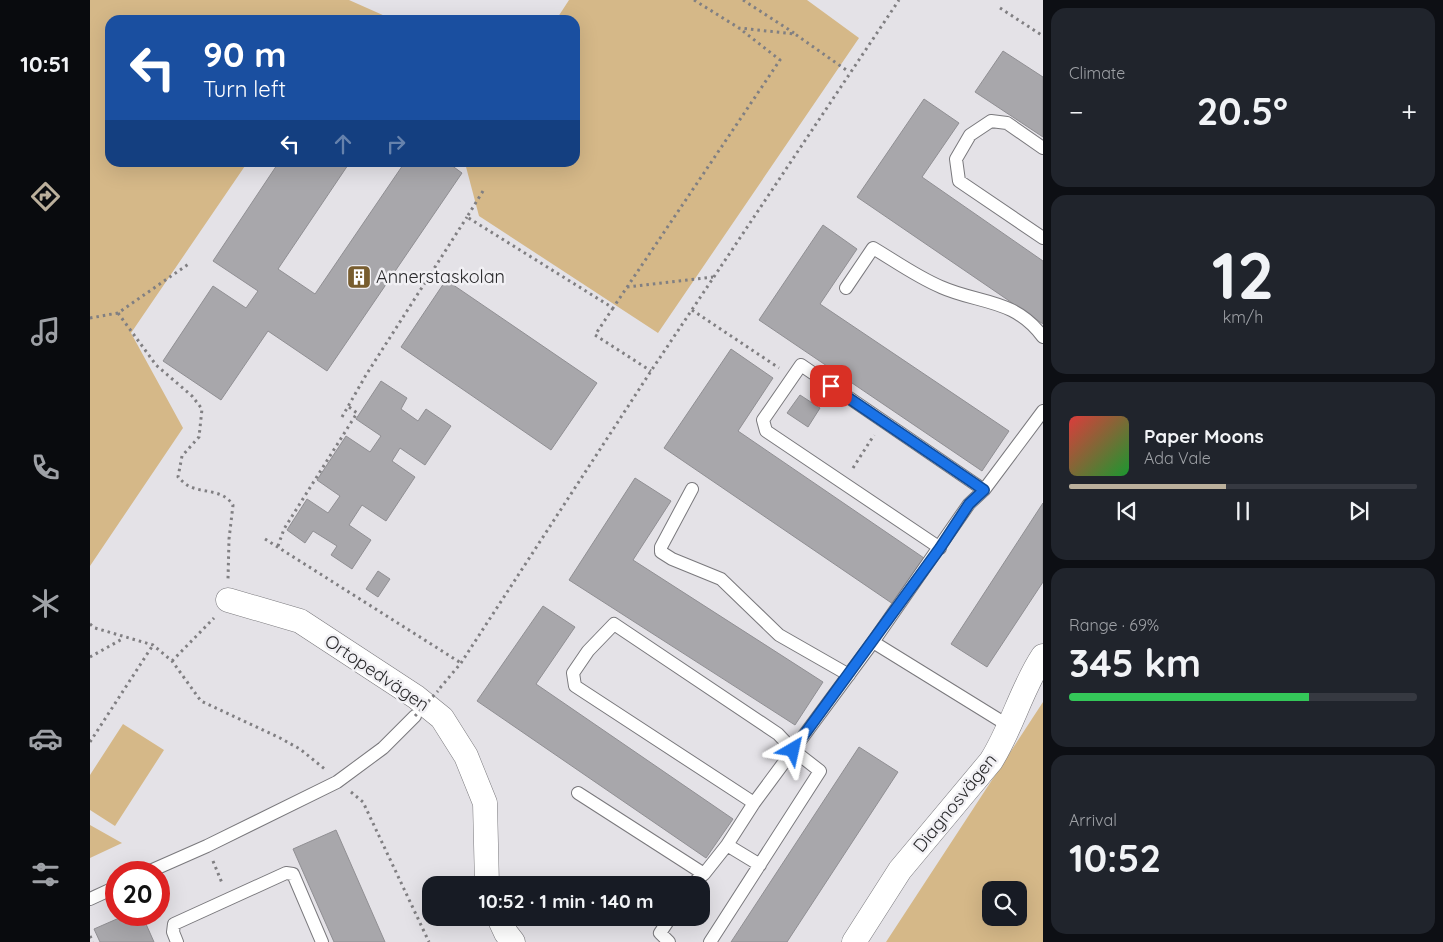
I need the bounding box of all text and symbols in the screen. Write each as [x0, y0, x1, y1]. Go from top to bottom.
text: 90 m [203, 32, 286, 76]
icon: left [120, 35, 185, 100]
text: 10:51 [20, 50, 70, 78]
text: Climate [1069, 63, 1125, 83]
text: Turn left [203, 75, 286, 103]
text: 20.5° [1197, 87, 1288, 135]
text: − [1069, 94, 1084, 129]
text: + [1401, 94, 1417, 129]
icon: left [276, 130, 304, 158]
icon: ahead [329, 130, 357, 158]
icon: right [382, 130, 410, 158]
icon: directions [28, 179, 63, 214]
text: 12 [1212, 234, 1274, 315]
building icon: Annerstaskolan [346, 264, 372, 290]
place label: Annerstaskolan [376, 265, 505, 288]
text: km/h [1223, 307, 1263, 327]
icon: music [28, 314, 63, 349]
pin [810, 365, 852, 407]
icon: arrive [817, 372, 845, 400]
text: Paper Moons [1144, 424, 1264, 448]
text: Ada Vale [1144, 448, 1211, 468]
icon: phone [28, 450, 63, 485]
icon: previous [1113, 497, 1141, 525]
icon: pause [1229, 497, 1257, 525]
icon: next [1345, 497, 1373, 525]
icon: climate [28, 586, 63, 621]
text: Range · 69% [1069, 615, 1159, 635]
street label: Ortopedvägen [321, 629, 434, 716]
text: 345 km [1069, 639, 1201, 687]
icon: car [28, 721, 63, 756]
position arrow [766, 723, 818, 775]
street label: Diagnosvägen [908, 749, 1001, 857]
text: Arrival [1069, 810, 1117, 830]
text: 10:52 [1069, 834, 1161, 882]
icon: filters [28, 857, 63, 892]
speed limit sign: 20 [105, 861, 170, 926]
map controls [982, 881, 1027, 926]
button: search [982, 881, 1027, 926]
text: 10:52 · 1 min · 140 m [479, 889, 653, 913]

